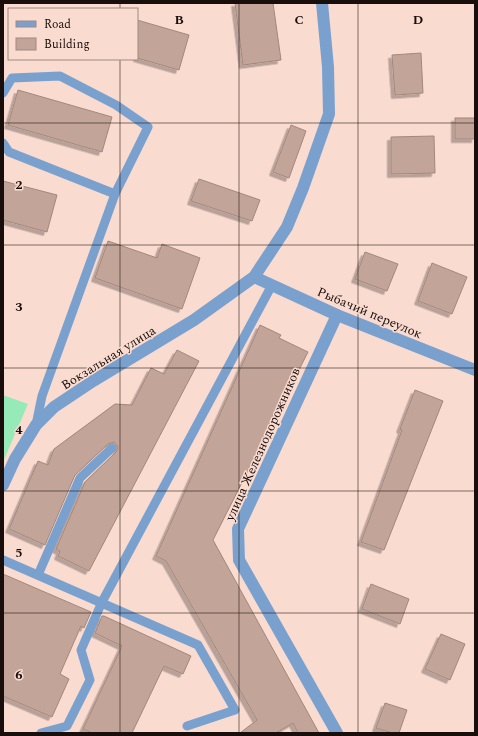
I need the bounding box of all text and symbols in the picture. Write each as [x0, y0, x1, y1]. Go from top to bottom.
legend [8, 8, 138, 60]
text: B [174, 10, 184, 30]
text: C [294, 10, 304, 30]
text: D [413, 10, 423, 30]
text: Road [44, 15, 71, 34]
text: Building [44, 35, 90, 54]
text: 2 [15, 175, 23, 195]
street label: Рыбачий переулок [314, 282, 425, 344]
text: 3 [15, 297, 23, 317]
street label: Вокзальная улица [57, 320, 160, 395]
street label: улица Железнодорожников [220, 364, 306, 525]
text: 4 [15, 420, 23, 440]
text: 5 [15, 543, 23, 563]
text: 6 [15, 665, 23, 685]

